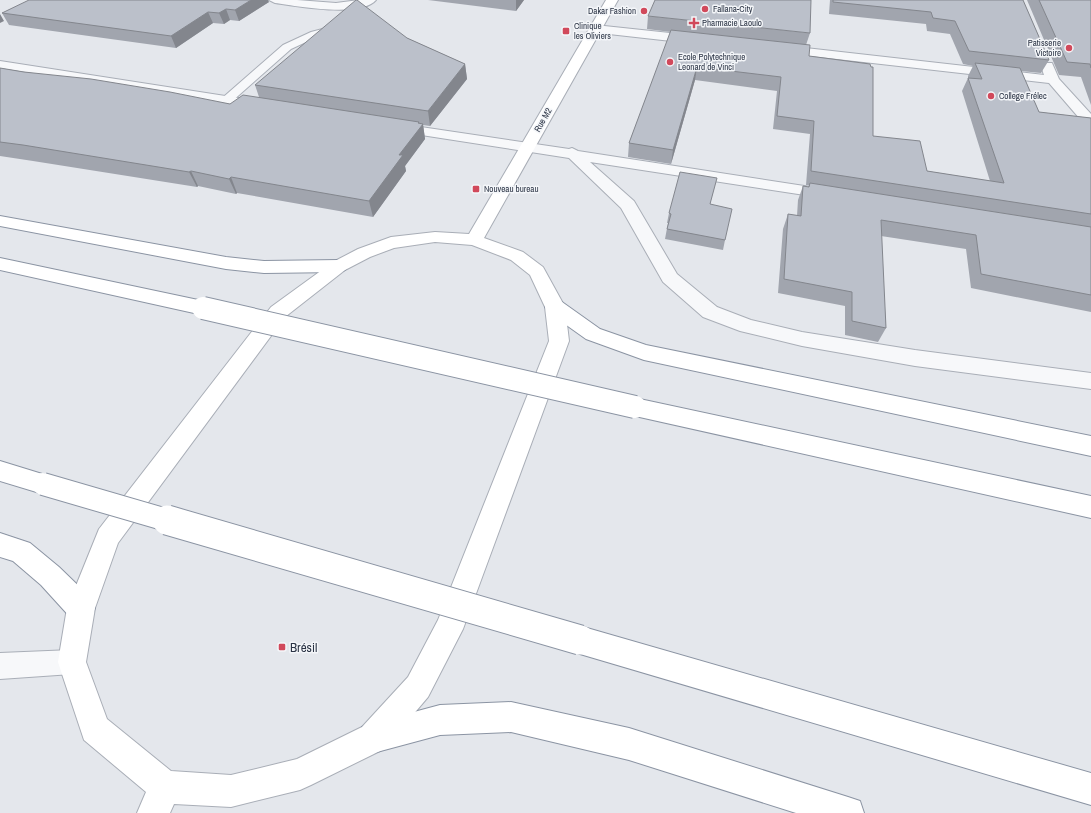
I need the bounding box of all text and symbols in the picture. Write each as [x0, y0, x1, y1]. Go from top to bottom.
place label: Fallana-City [713, 3, 753, 15]
marker: Fallana-City [700, 4, 710, 14]
place label: Dakar Fashion [588, 5, 636, 17]
marker: Dakar Fashion [639, 6, 649, 16]
place label: Pharmacie Laoulo [702, 17, 762, 29]
marker: Pharmacie Laoulo [689, 18, 699, 28]
place label: Clinique les Oliviers [574, 20, 611, 42]
marker: Clinique les Oliviers [561, 26, 571, 36]
place label: Patisserie Victoire [1028, 37, 1061, 59]
marker: Patisserie Victoire [1064, 43, 1074, 53]
place label: Ecole Polytechnique Leonard de Vinci [678, 51, 745, 73]
marker: Ecole Polytechnique Leonard de Vinci [665, 57, 675, 67]
place label: College Frélec [999, 90, 1047, 102]
marker: College Frélec [986, 91, 996, 101]
street label: Rue M2 [531, 106, 555, 134]
place label: Nouveau bureau [484, 183, 539, 195]
marker: Nouveau bureau [471, 184, 481, 194]
place label: Brésil [290, 639, 317, 656]
marker: Brésil [277, 642, 287, 652]

